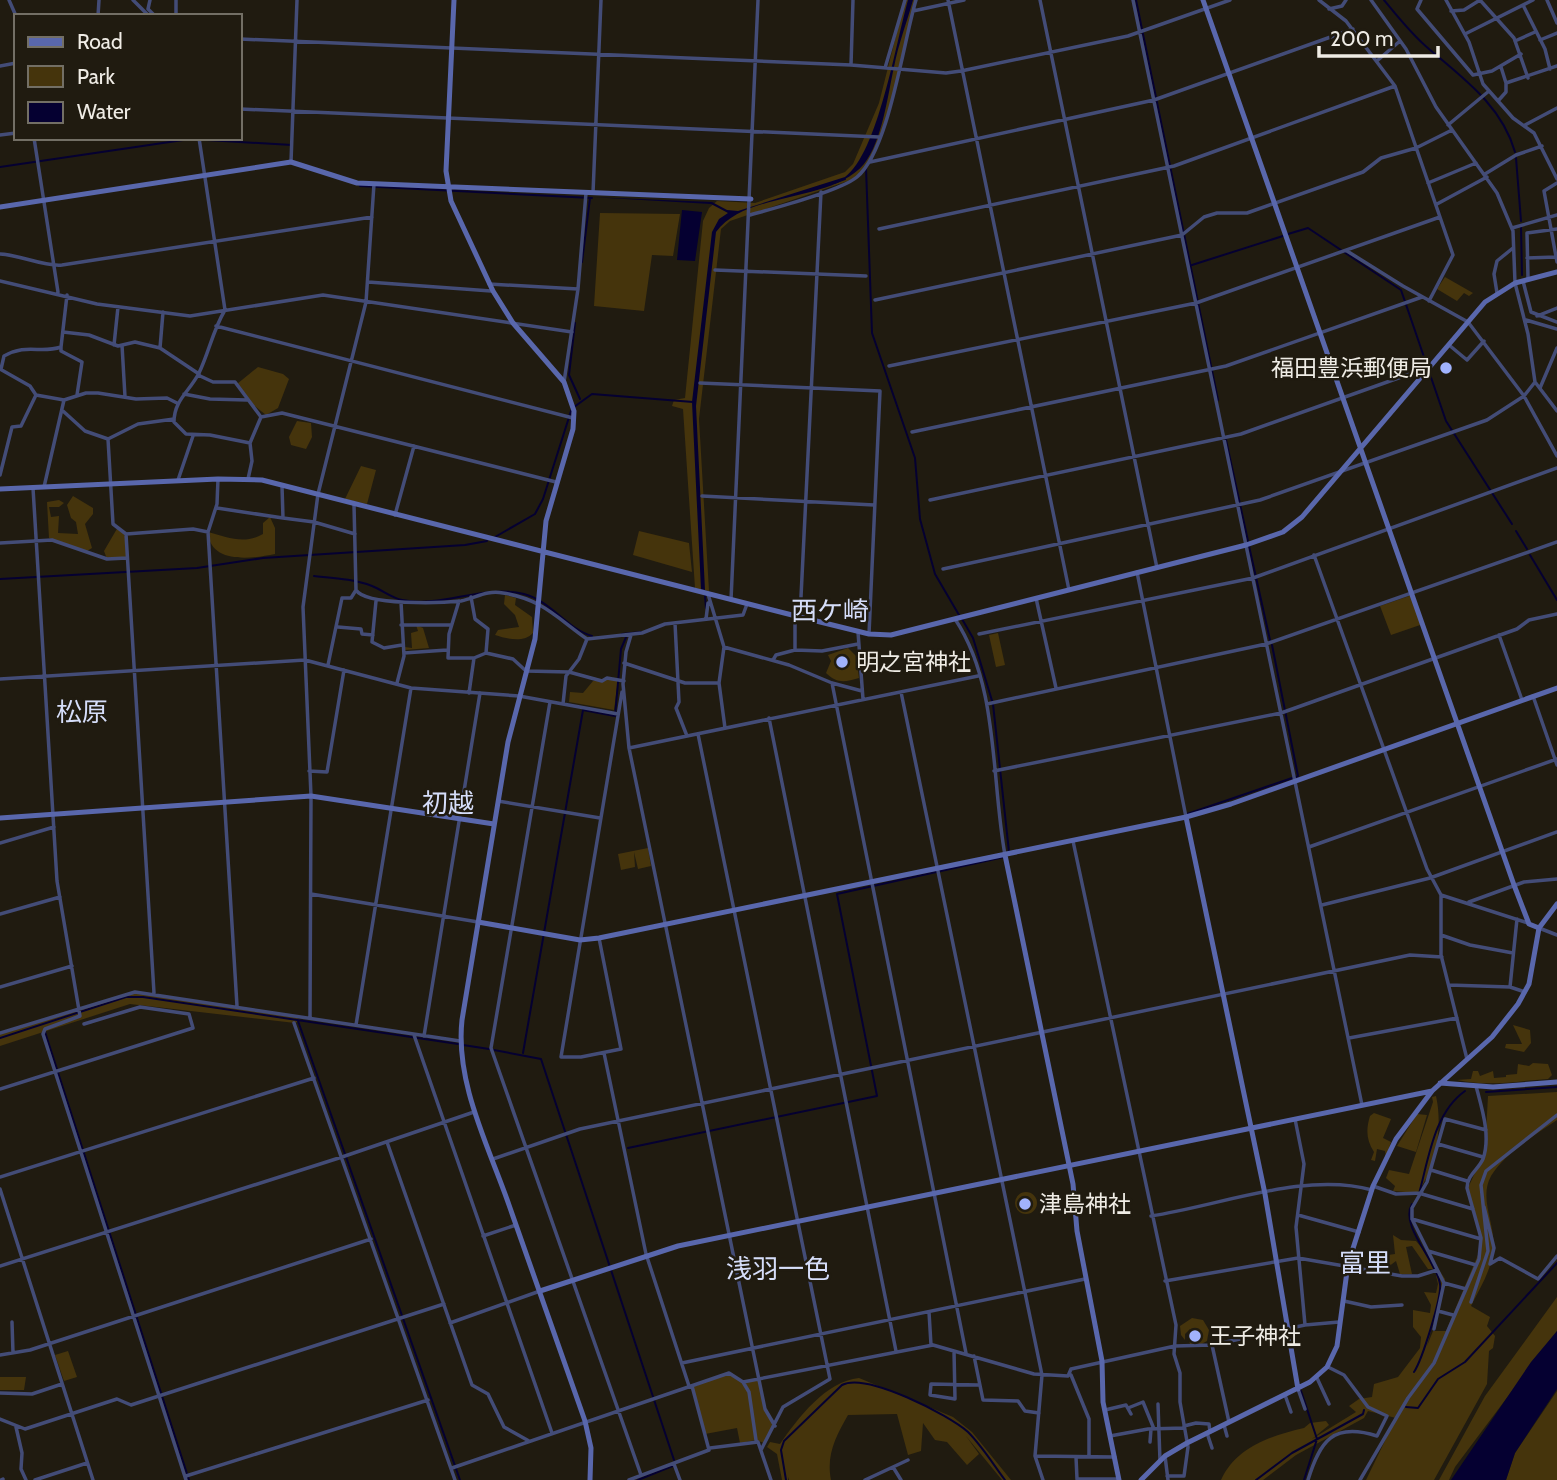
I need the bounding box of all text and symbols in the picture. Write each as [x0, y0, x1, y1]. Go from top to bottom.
legend [14, 14, 242, 140]
scale bar [1319, 14, 1438, 58]
text: 200 m [1330, 26, 1393, 51]
text: Road [77, 29, 123, 54]
text: Park [77, 64, 115, 89]
text: Water [77, 99, 131, 124]
place label: 福田豊浜郵便局 [1271, 354, 1432, 382]
marker: 福田豊浜郵便局 [1438, 360, 1454, 376]
district label: 西ケ崎 [791, 595, 869, 627]
place label: 明之宮神社 [856, 648, 971, 676]
marker: 明之宮神社 [834, 654, 850, 670]
district label: 松原 [56, 696, 108, 728]
district label: 初越 [422, 787, 474, 819]
place label: 津島神社 [1039, 1190, 1131, 1218]
marker: 津島神社 [1017, 1196, 1033, 1212]
district label: 富里 [1339, 1247, 1391, 1279]
district label: 浅羽一色 [726, 1253, 830, 1285]
place label: 王子神社 [1209, 1322, 1301, 1350]
marker: 王子神社 [1187, 1328, 1203, 1344]

